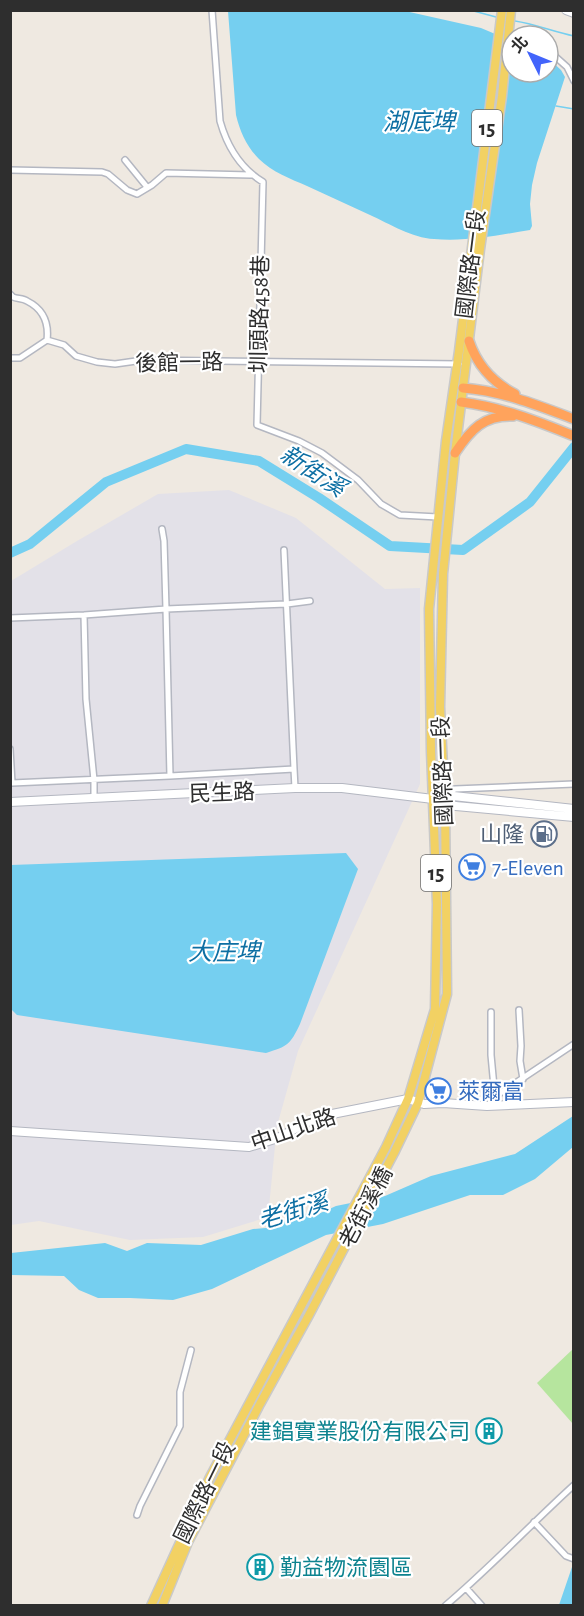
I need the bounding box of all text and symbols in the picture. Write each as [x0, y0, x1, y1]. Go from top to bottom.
north arrow [500, 24, 560, 84]
text: 北 [508, 32, 531, 56]
water label: 湖底埤 [383, 109, 458, 135]
road number: 15 [472, 110, 502, 146]
street label: 國際路一段 [452, 208, 489, 320]
street label: 圳頭路458巷 [247, 255, 272, 373]
street label: 後館一路 [135, 350, 223, 375]
water label: 新街溪 [276, 440, 353, 503]
street label: 國際路一段 [429, 716, 456, 826]
street label: 民生路 [189, 780, 255, 805]
fuel station icon: 山隆 [529, 819, 559, 849]
place label: 山隆 [480, 823, 524, 846]
supermarket icon: 7-Eleven [457, 852, 487, 882]
road number: 15 [421, 855, 451, 891]
place label: 7-Eleven [492, 857, 564, 879]
water label: 大庄埤 [188, 939, 263, 965]
supermarket icon: 萊爾富 [423, 1076, 453, 1106]
place label: 萊爾富 [458, 1080, 524, 1103]
street label: 中山北路 [248, 1104, 339, 1155]
street label: 老街溪橋 [335, 1163, 396, 1251]
water label: 老街溪 [255, 1187, 334, 1234]
building icon: 建錩實業股份有限公司 [474, 1416, 504, 1446]
place label: 建錩實業股份有限公司 [250, 1420, 470, 1443]
street label: 國際路一段 [170, 1438, 239, 1547]
building icon: 勤益物流園區 [245, 1552, 275, 1582]
place label: 勤益物流園區 [280, 1556, 412, 1579]

